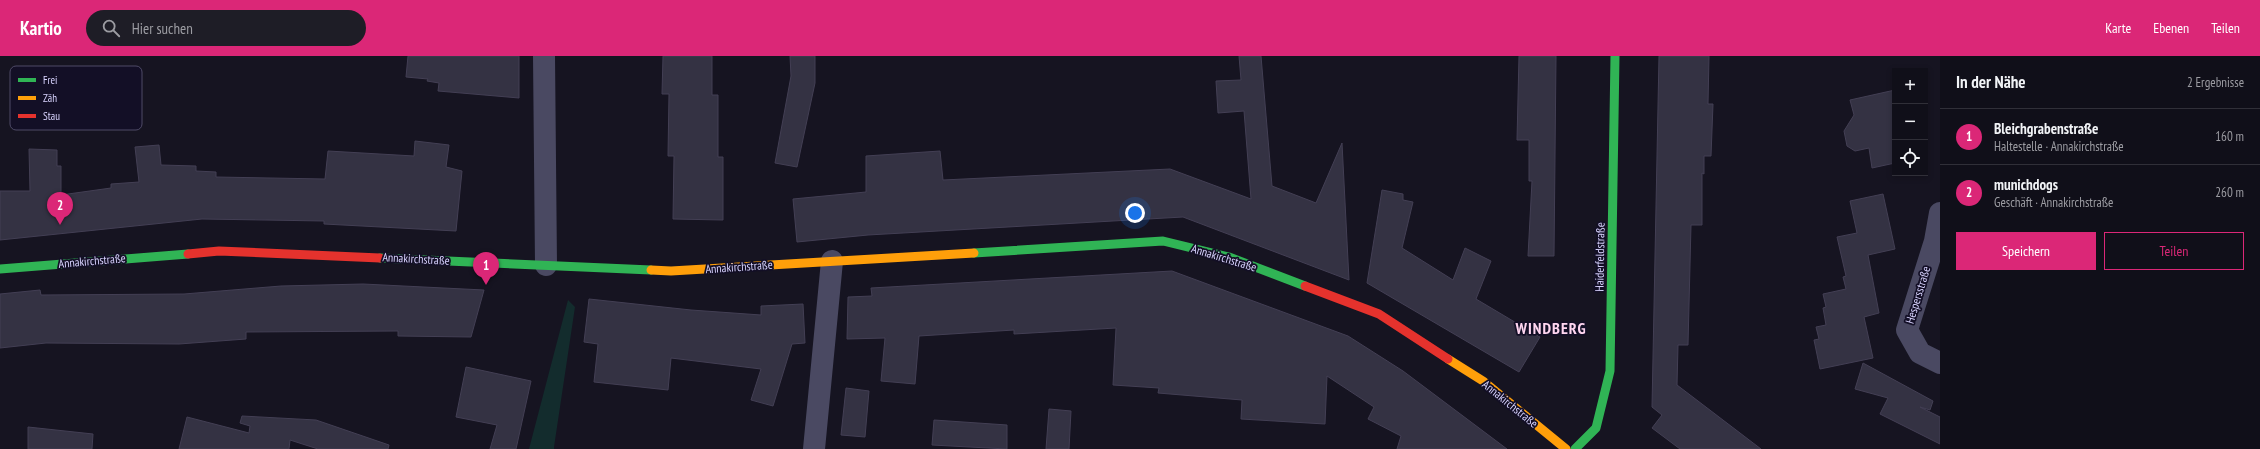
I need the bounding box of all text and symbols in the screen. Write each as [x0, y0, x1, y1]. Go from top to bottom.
search box [86, 10, 366, 46]
text: Kartio [20, 16, 62, 40]
icon: search [100, 17, 122, 39]
text: Hier suchen [132, 19, 193, 38]
text: Karte [2105, 19, 2131, 37]
text: Ebenen [2153, 19, 2189, 37]
text: Teilen [2211, 19, 2240, 37]
legend [10, 66, 142, 130]
map controls [1892, 68, 1928, 176]
button: + [1892, 68, 1928, 104]
text: In der Nähe [1956, 71, 2026, 93]
text: Frei [43, 73, 58, 87]
text: 2 Ergebnisse [2187, 74, 2244, 91]
text: Zäh [43, 91, 57, 105]
button: − [1892, 104, 1928, 140]
text: Stau [43, 109, 60, 123]
text: Bleichgrabenstraße [1994, 119, 2098, 138]
text: 1 [1966, 128, 1972, 145]
text: 160 m [2215, 128, 2244, 145]
text: Haltestelle · Annakirchstraße [1994, 138, 2124, 155]
button: locate [1892, 140, 1928, 176]
text: munichdogs [1994, 175, 2058, 194]
text: 2 [1966, 184, 1972, 201]
text: 260 m [2215, 184, 2244, 201]
pin: 2 [47, 192, 73, 225]
text: Geschäft · Annakirchstraße [1994, 194, 2113, 211]
your location [1125, 203, 1145, 223]
street label: Haiderfeldstraße [1591, 222, 1608, 292]
button: Speichern [1956, 232, 2096, 270]
button: Teilen [2104, 232, 2244, 270]
street label: Annakirchstraße [1190, 241, 1259, 275]
street label: Annakirchstraße [382, 249, 450, 268]
street label: Annakirchstraße [58, 250, 126, 271]
pin: 1 [473, 252, 499, 285]
street label: Annakirchstraße [705, 257, 773, 276]
street label: Hespersstraße [1902, 264, 1933, 325]
district label: WINDBERG [1515, 318, 1586, 338]
street label: Annakirchstraße [1479, 377, 1541, 431]

